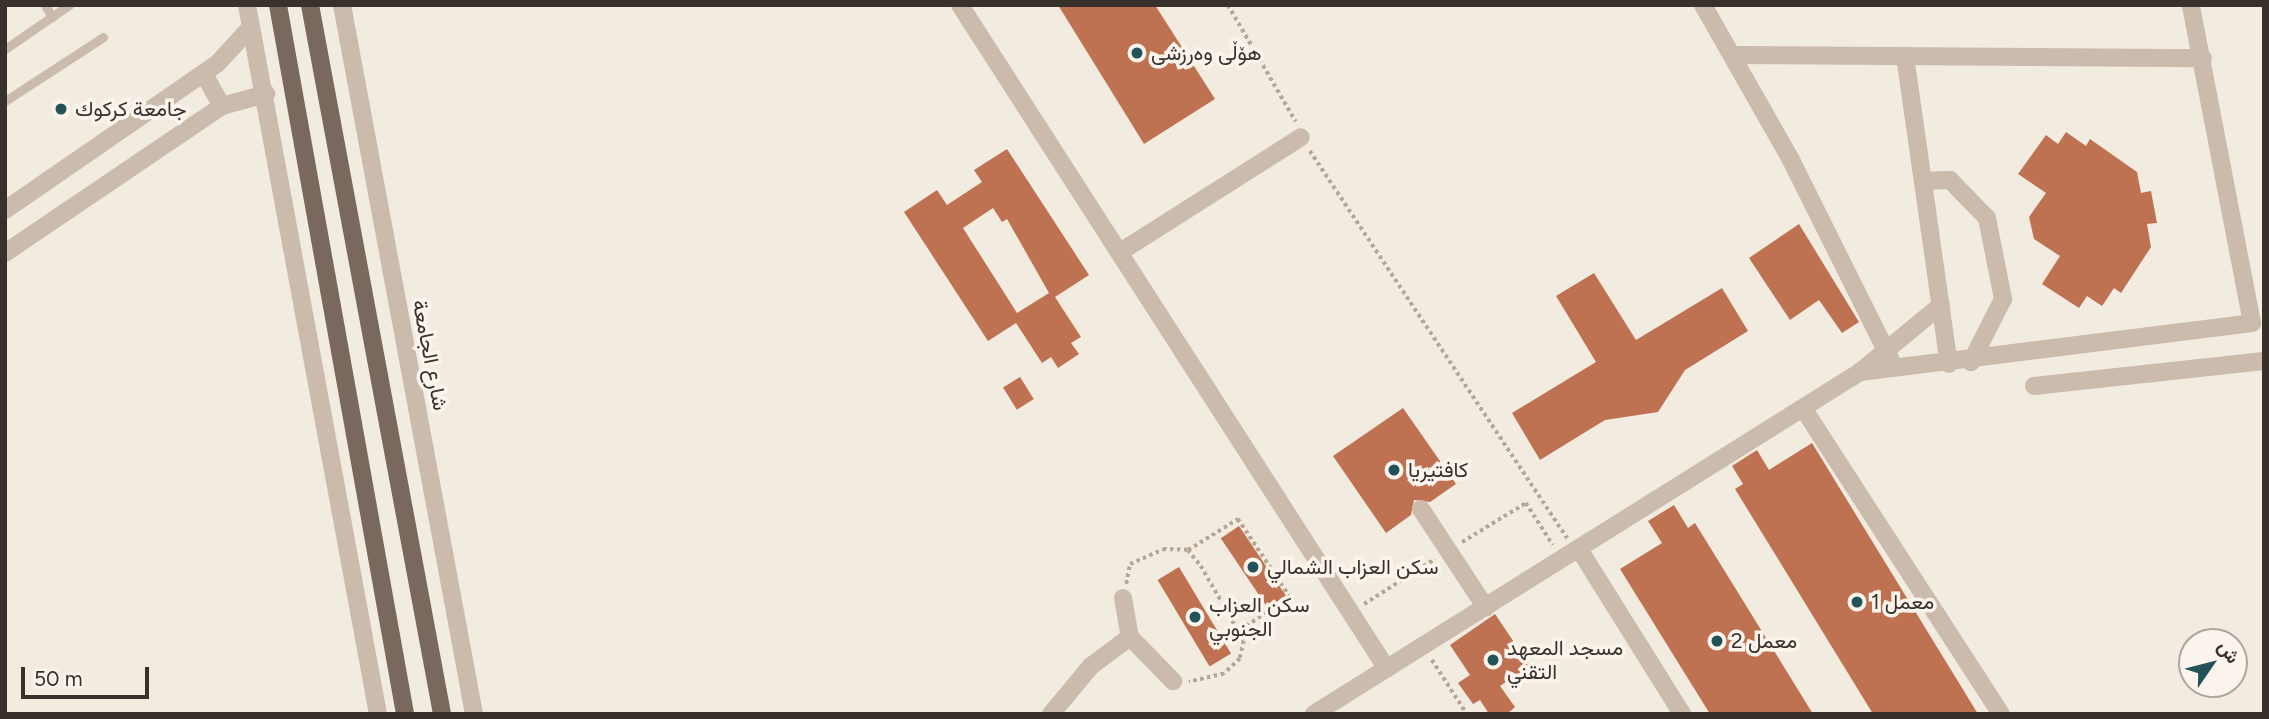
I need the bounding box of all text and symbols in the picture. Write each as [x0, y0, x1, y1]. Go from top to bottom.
place label: هۆڵی وەرزشی [1151, 40, 1262, 66]
marker: هۆڵی وەرزشی [1129, 45, 1145, 61]
place label: جامعة كركوك [75, 96, 186, 122]
marker: جامعة كركوك [53, 101, 69, 117]
street label: شارع الجامعة [407, 297, 453, 413]
place label: کافتیریا [1408, 457, 1468, 483]
marker: کافتیریا [1386, 462, 1402, 478]
place label: سكن العزاب الشمالي [1267, 554, 1439, 580]
marker: سكن العزاب الشمالي [1245, 559, 1261, 575]
place label: معمل 1 [1871, 589, 1934, 615]
place label: سكن العزاب الجنوبي [1209, 592, 1309, 642]
marker: معمل 1 [1849, 594, 1865, 610]
marker: سكن العزاب الجنوبي [1187, 609, 1203, 625]
place label: معمل 2 [1731, 628, 1797, 654]
north arrow [2178, 628, 2248, 698]
marker: معمل 2 [1709, 633, 1725, 649]
place label: مسجد المعهد التقني [1507, 635, 1623, 685]
text: ش [2213, 636, 2245, 668]
scale bar [24, 652, 152, 696]
marker: مسجد المعهد التقني [1485, 652, 1501, 668]
text: 50 m [34, 666, 83, 691]

